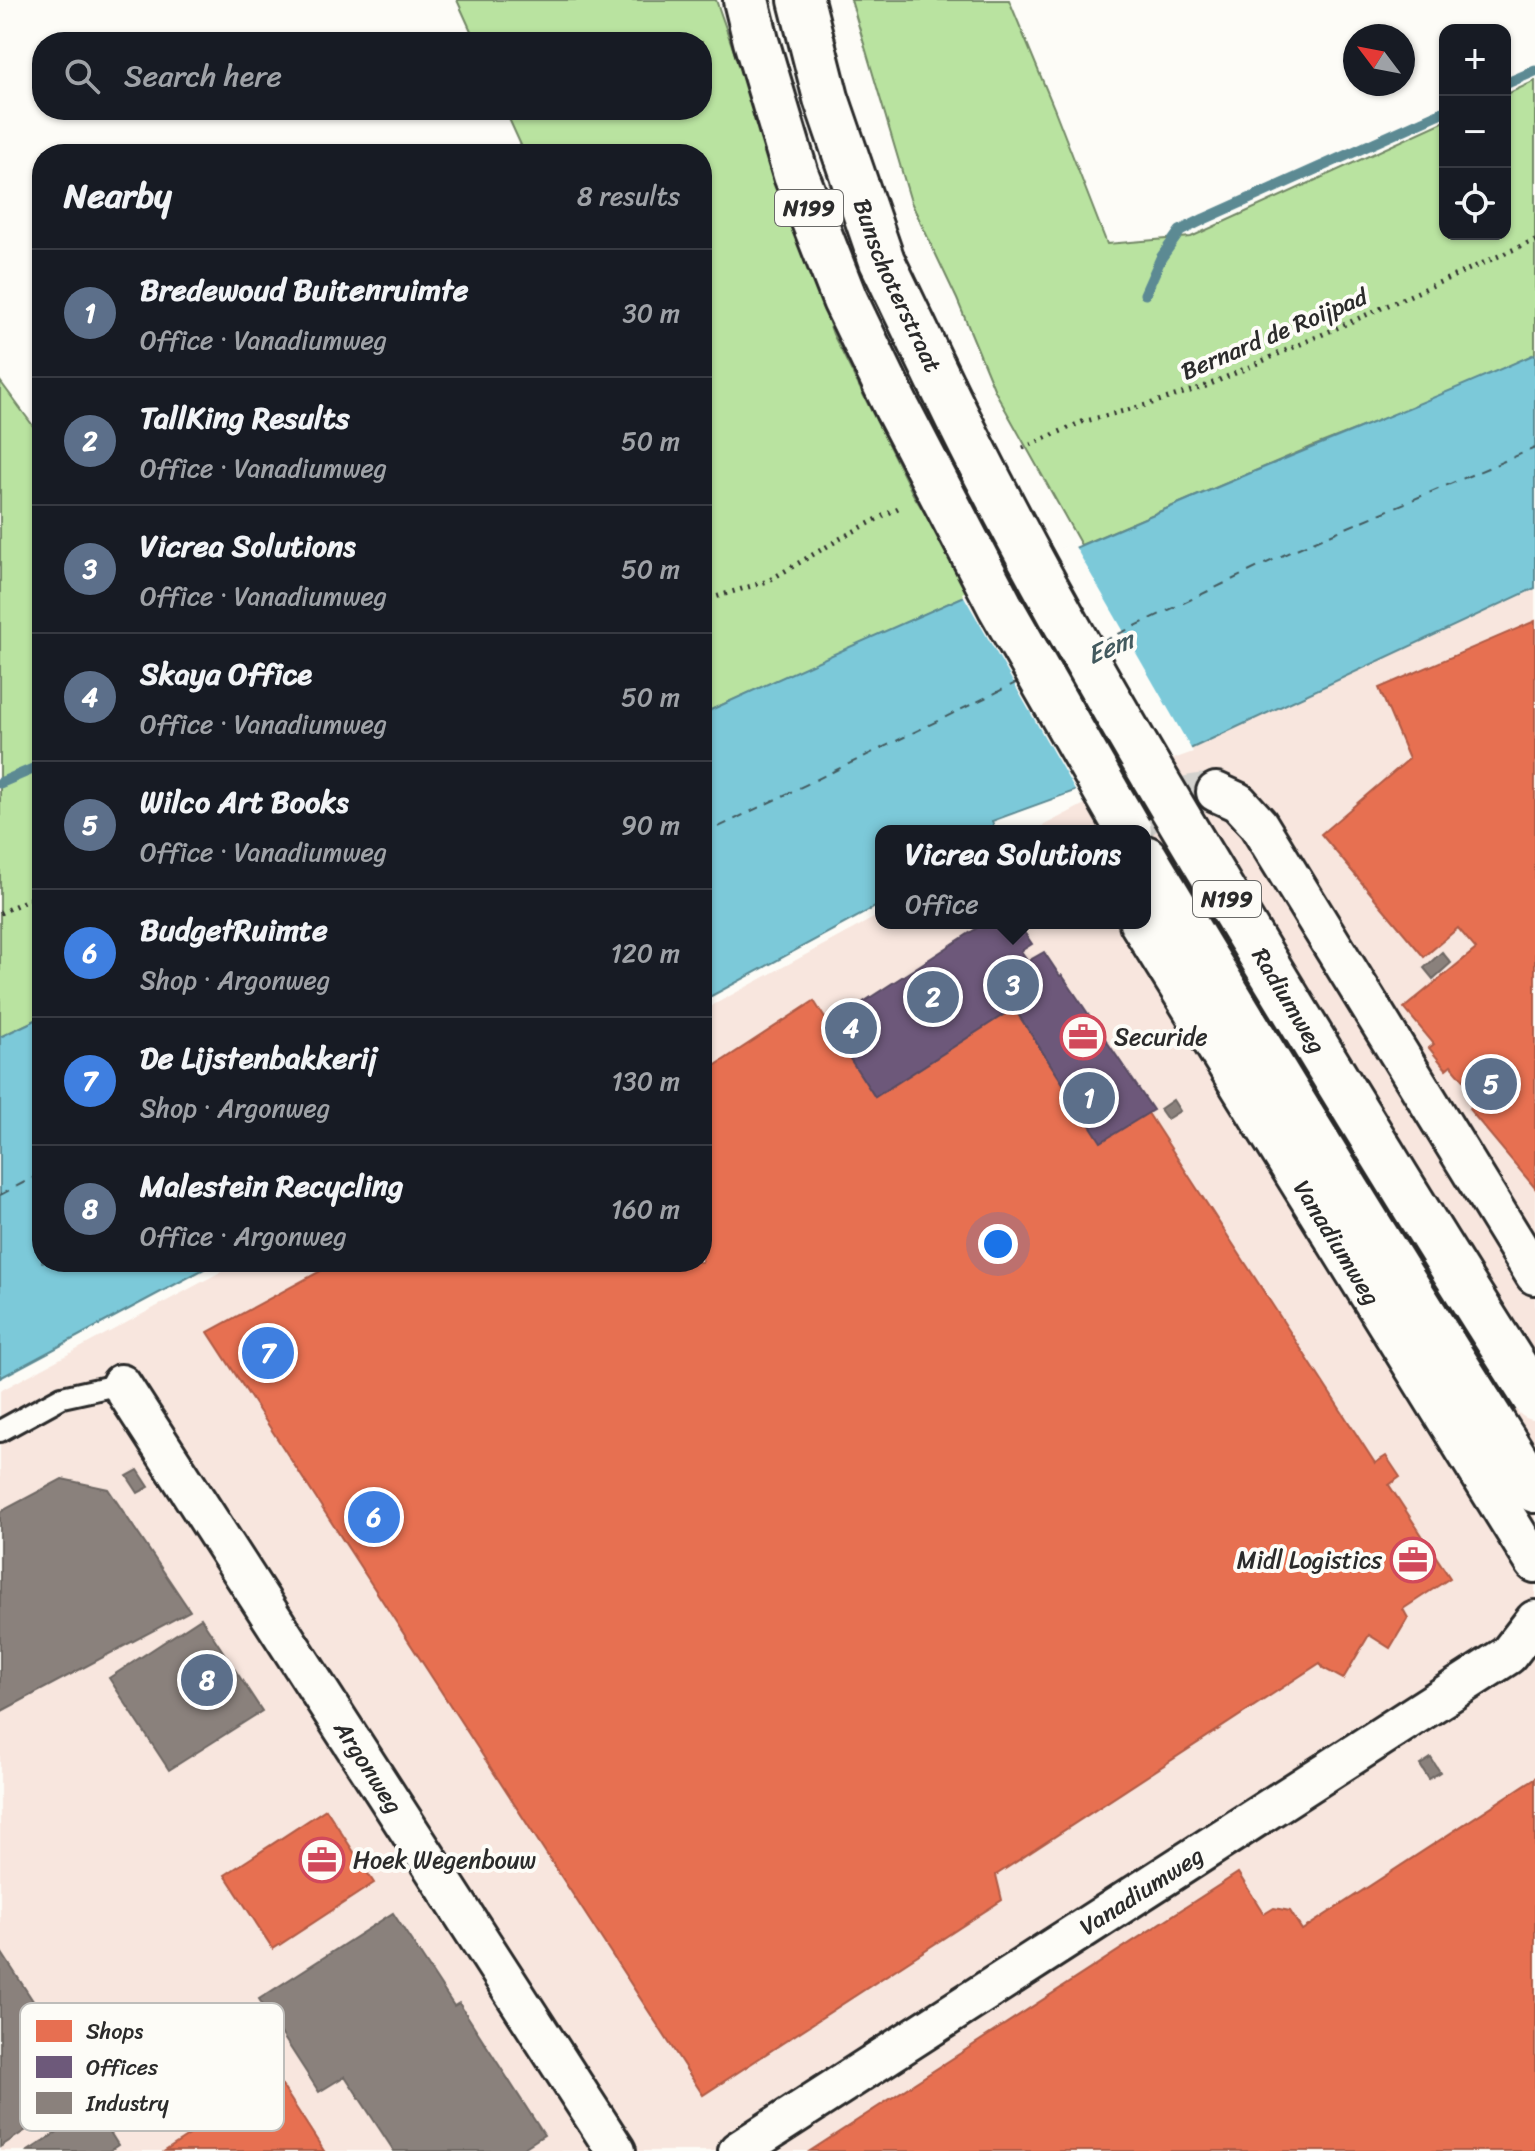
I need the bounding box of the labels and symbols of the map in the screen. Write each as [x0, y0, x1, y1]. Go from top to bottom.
north arrow [1343, 24, 1415, 96]
road number: N199 [775, 190, 843, 226]
street label: Bunschoterstraat [841, 193, 954, 380]
street label: Bernard de Roijpad [1174, 275, 1375, 392]
water label: Eem [1079, 615, 1144, 678]
road number: N199 [1193, 881, 1261, 917]
street label: Radiumweg [1240, 939, 1337, 1062]
pin: 3 [987, 955, 1039, 1015]
pin: 2 [907, 967, 959, 1027]
pin: 4 [825, 998, 877, 1058]
office icon: Securide [1059, 1013, 1107, 1061]
place label: Securide [1114, 1016, 1208, 1058]
pin: 5 [1465, 1054, 1517, 1114]
pin: 1 [1063, 1068, 1115, 1128]
street label: Vanadiumweg [1282, 1172, 1392, 1314]
your location [978, 1224, 1018, 1264]
pin: 7 [242, 1323, 294, 1383]
pin: 6 [348, 1487, 400, 1547]
office icon: Midl Logistics [1389, 1536, 1437, 1584]
place label: Midl Logistics [1237, 1539, 1383, 1581]
pin: 8 [181, 1650, 233, 1710]
street label: Argonweg [322, 1711, 414, 1822]
street label: Vanadiumweg [1071, 1835, 1212, 1947]
office icon: Hoek Wegenbouw [298, 1836, 346, 1884]
place label: Hoek Wegenbouw [353, 1839, 537, 1881]
legend [20, 2003, 284, 2131]
text: Shops [86, 2012, 143, 2051]
text: Offices [86, 2048, 159, 2087]
text: Industry [85, 2084, 170, 2123]

